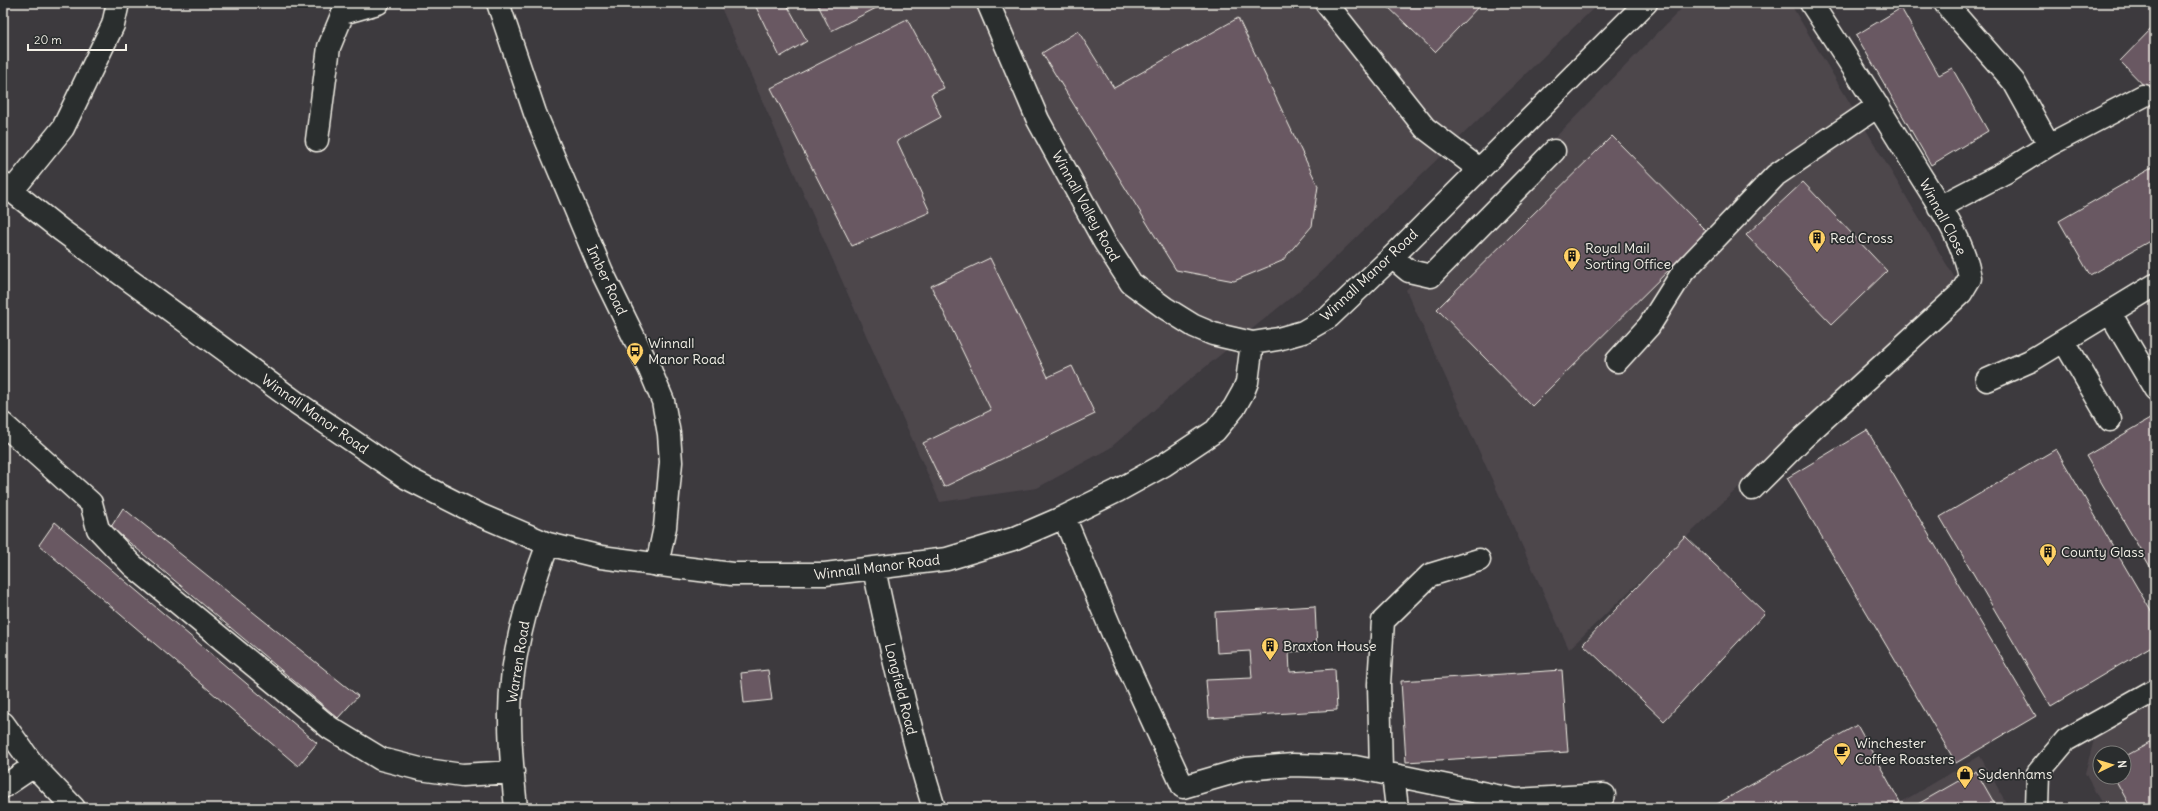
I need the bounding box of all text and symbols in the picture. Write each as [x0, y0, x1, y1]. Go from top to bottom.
scale bar [28, 26, 126, 52]
text: 20 m [34, 32, 62, 47]
street label: Winnall Valley Road [1048, 148, 1124, 264]
street label: Winnall Close [1915, 176, 1971, 258]
street label: Winnall Manor Road [1317, 225, 1421, 325]
building icon: Red Cross [1807, 228, 1827, 253]
place label: Red Cross [1830, 229, 1893, 247]
place label: Royal Mail Sorting Office [1585, 239, 1671, 273]
street label: Imber Road [583, 242, 631, 318]
building icon: Royal Mail Sorting Office [1562, 246, 1582, 271]
place label: Winnall Manor Road [648, 334, 725, 368]
bus stop icon: Winnall Manor Road [625, 341, 645, 366]
street label: Winnall Manor Road [258, 370, 372, 458]
building icon: County Glass [2038, 542, 2058, 567]
place label: County Glass [2061, 543, 2144, 561]
street label: Winnall Manor Road [813, 550, 941, 584]
street label: Warren Road [503, 620, 533, 704]
building icon: Braxton House [1260, 636, 1280, 661]
place label: Braxton House [1283, 637, 1377, 655]
street label: Longfield Road [881, 641, 921, 737]
place label: Winchester Coffee Roasters [1855, 734, 1954, 768]
cafe icon: Winchester Coffee Roasters [1832, 741, 1852, 766]
north arrow [2092, 745, 2132, 785]
text: N [2115, 760, 2129, 769]
shop icon: Sydenhams [1955, 764, 1975, 789]
place label: Sydenhams [1978, 765, 2052, 783]

